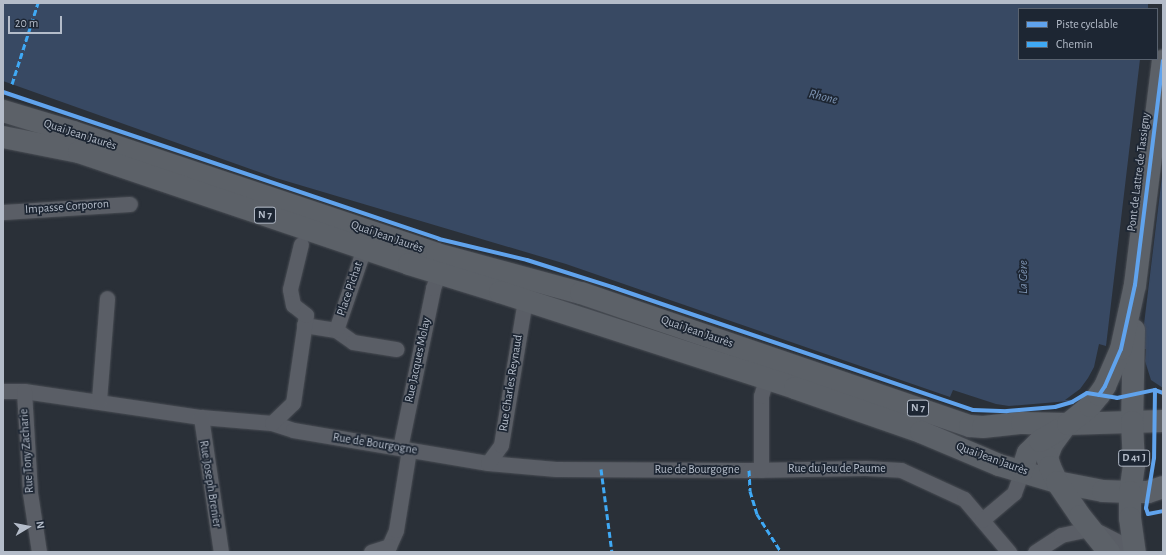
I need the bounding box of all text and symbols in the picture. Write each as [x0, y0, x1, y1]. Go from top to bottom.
scale bar [10, 8, 64, 34]
legend [1018, 8, 1158, 60]
text: 20 m [15, 17, 38, 29]
text: Piste cyclable [1056, 18, 1118, 30]
text: Chemin [1056, 38, 1093, 50]
water label: Rhone [807, 87, 839, 109]
street label: Pont de Lattre de Tassigny [1125, 112, 1153, 232]
street label: Quai Jean Jaurès [42, 116, 118, 154]
street label: Impasse Corporon [25, 197, 109, 217]
road number: N 7 [253, 206, 277, 224]
street label: Quai Jean Jaurès [349, 218, 425, 256]
street label: Place Pichat [334, 260, 366, 318]
water label: La Gère [1016, 260, 1032, 294]
street label: Quai Jean Jaurès [659, 313, 735, 351]
street label: Rue Jacques Molay [402, 316, 434, 404]
street label: Rue Charles Reynaud [496, 334, 526, 432]
road number: N 7 [906, 399, 930, 417]
street label: Rue Tony Zacharie [17, 408, 37, 494]
street label: Rue de Bourgogne [332, 430, 418, 458]
street label: Rue Joseph Brenier [196, 439, 224, 529]
street label: Quai Jean Jaurès [954, 439, 1030, 479]
road number: D 41 J [1118, 449, 1150, 467]
street label: Rue du Jeu de Paume [788, 462, 886, 476]
street label: Rue de Bourgogne [654, 463, 740, 477]
north arrow [8, 507, 48, 547]
text: N [34, 520, 46, 530]

